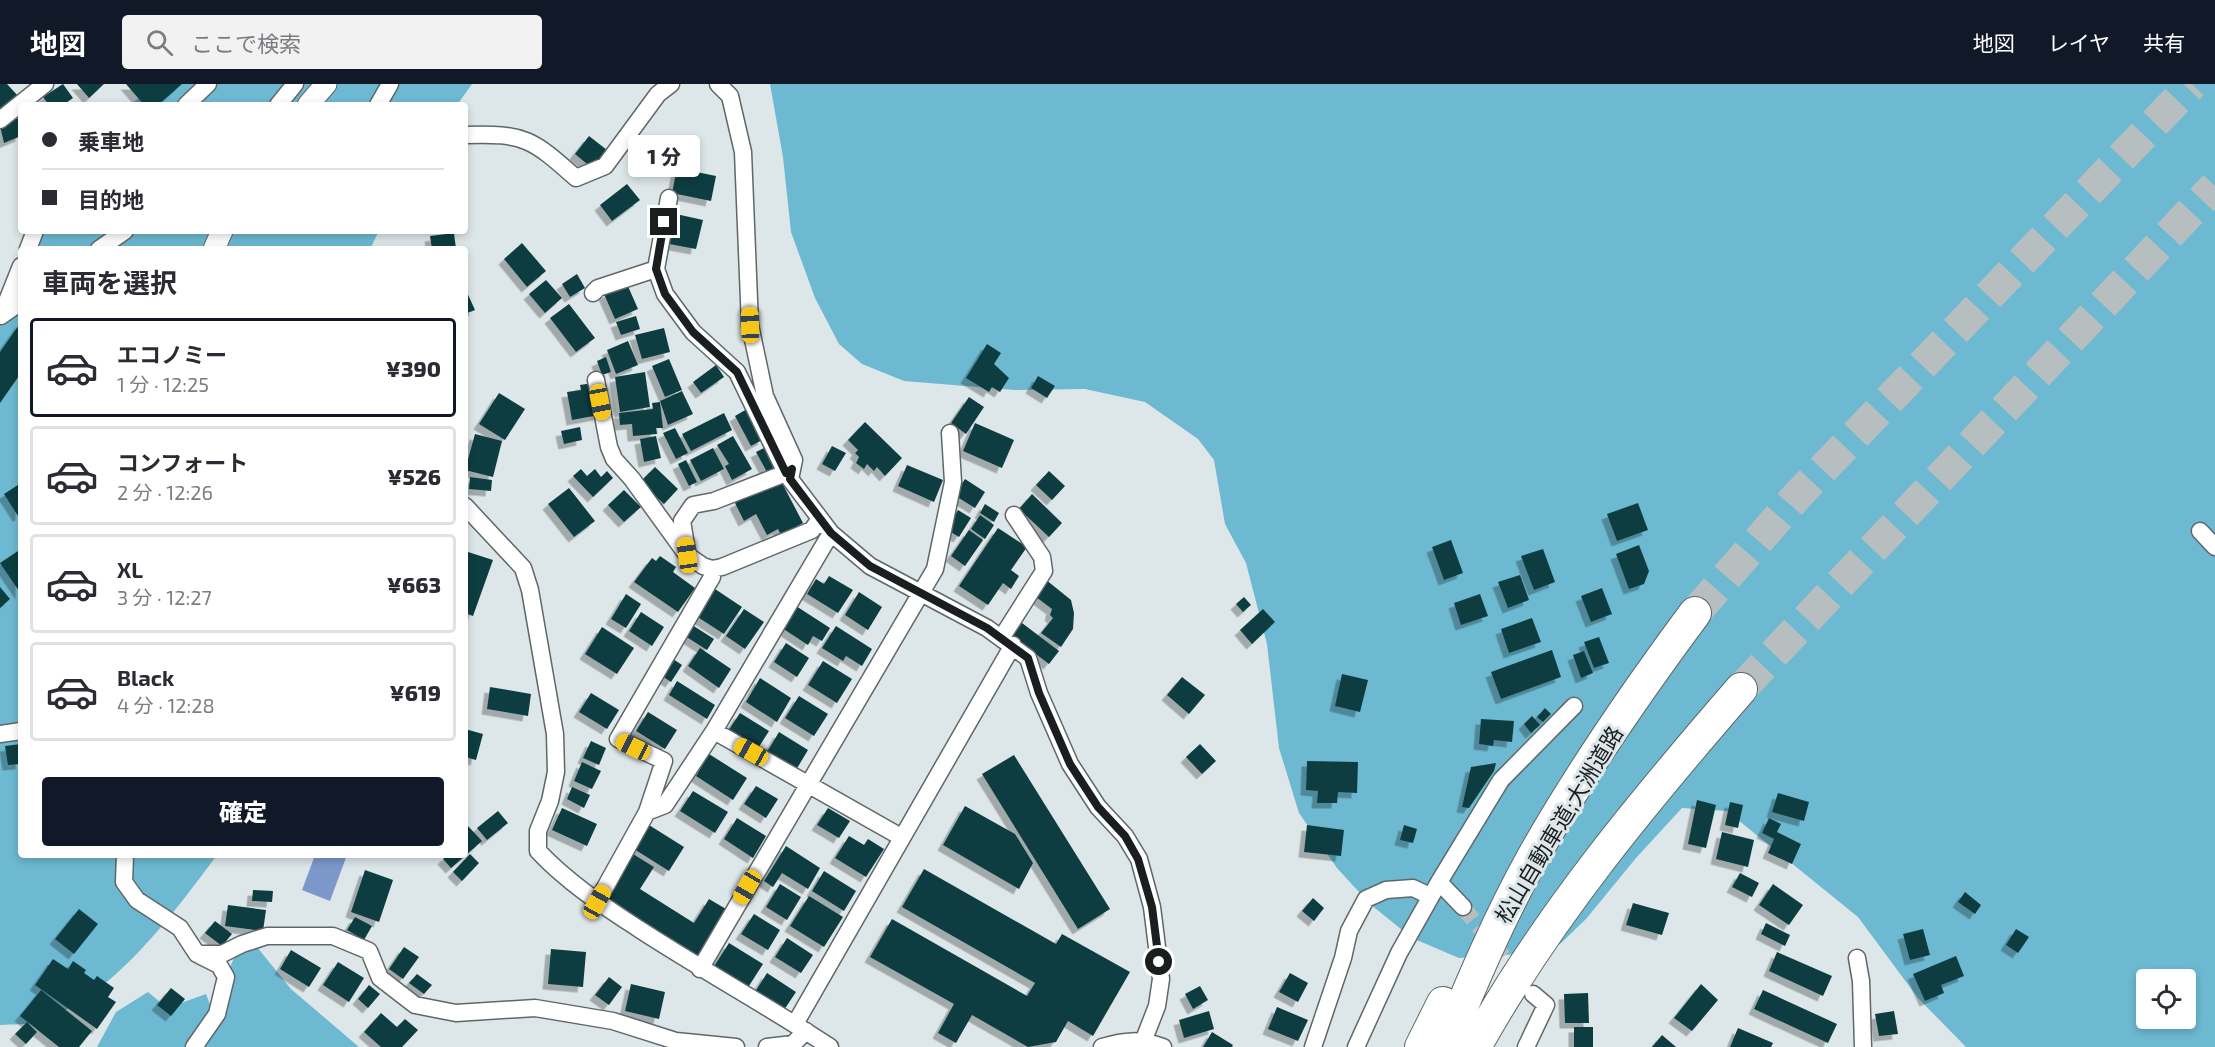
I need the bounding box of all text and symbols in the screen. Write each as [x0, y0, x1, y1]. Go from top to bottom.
search box [122, 15, 542, 69]
text: 地図 [30, 26, 86, 60]
icon: search [143, 26, 176, 59]
text: ここで検索 [191, 30, 301, 56]
text: 地図 [1973, 30, 2015, 55]
text: レイヤ [2048, 30, 2110, 55]
text: 共有 [2143, 30, 2185, 55]
text: 乗車地 [78, 128, 144, 154]
callout: 1 分 [628, 135, 700, 177]
text: 1 分 [647, 144, 681, 168]
text: 目的地 [78, 186, 144, 212]
route end [650, 208, 677, 235]
text: 車両を選択 [42, 266, 177, 298]
car [740, 307, 760, 343]
icon: car [45, 341, 99, 395]
text: エコノミー [117, 341, 227, 367]
text: ¥390 [386, 355, 441, 381]
text: 1 分 · 12:25 [117, 372, 209, 396]
car [588, 383, 612, 421]
icon: car [45, 449, 99, 503]
text: コンフォート [117, 449, 248, 475]
text: ¥526 [387, 463, 441, 489]
text: 2 分 · 12:26 [117, 480, 213, 504]
car [676, 536, 698, 574]
text: XL [117, 556, 143, 582]
icon: car [45, 557, 99, 611]
text: ¥663 [387, 571, 441, 597]
text: 3 分 · 12:27 [117, 585, 212, 609]
text: Black [117, 664, 174, 690]
icon: car [45, 665, 99, 719]
text: ¥619 [390, 679, 441, 705]
text: 4 分 · 12:28 [117, 693, 215, 717]
street label: 松山自動車道;大洲道路 [1489, 721, 1627, 927]
car [613, 731, 653, 763]
car [731, 735, 771, 769]
button: 確定 [42, 777, 444, 846]
car [730, 867, 764, 907]
car [580, 882, 614, 922]
route start [1145, 948, 1172, 975]
map controls [2136, 969, 2196, 1029]
button: locate [2136, 969, 2196, 1029]

